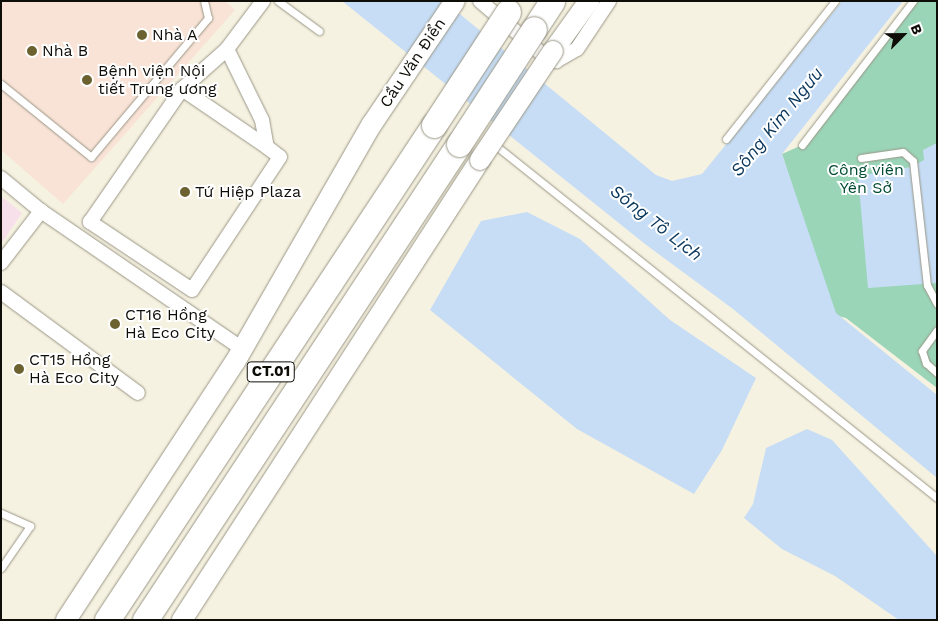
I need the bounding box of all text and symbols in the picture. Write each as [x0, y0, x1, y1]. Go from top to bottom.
north arrow [878, 10, 928, 60]
street label: Cầu Văn Điển [376, 14, 450, 112]
text: B [908, 22, 926, 37]
place label: Nhà A [152, 25, 199, 45]
marker: Nhà A [136, 29, 148, 41]
place label: Nhà B [42, 41, 89, 61]
marker: Nhà B [26, 45, 38, 57]
place label: Bệnh viện Nội tiết Trung ương [98, 61, 217, 99]
water label: Sông Kim Ngưu [726, 63, 828, 181]
marker: Bệnh viện Nội tiết Trung ương [80, 73, 94, 87]
park label: Công viên Yên Sở [828, 160, 904, 198]
water label: Sông Tô Lịch [605, 180, 707, 266]
place label: Tứ Hiệp Plaza [195, 182, 301, 202]
marker: Tứ Hiệp Plaza [179, 186, 191, 198]
place label: CT16 Hồng Hà Eco City [125, 305, 215, 343]
marker: CT16 Hồng Hà Eco City [109, 318, 121, 330]
place label: CT15 Hồng Hà Eco City [29, 350, 119, 388]
road number: CT.01 [246, 360, 296, 384]
marker: CT15 Hồng Hà Eco City [13, 363, 25, 375]

